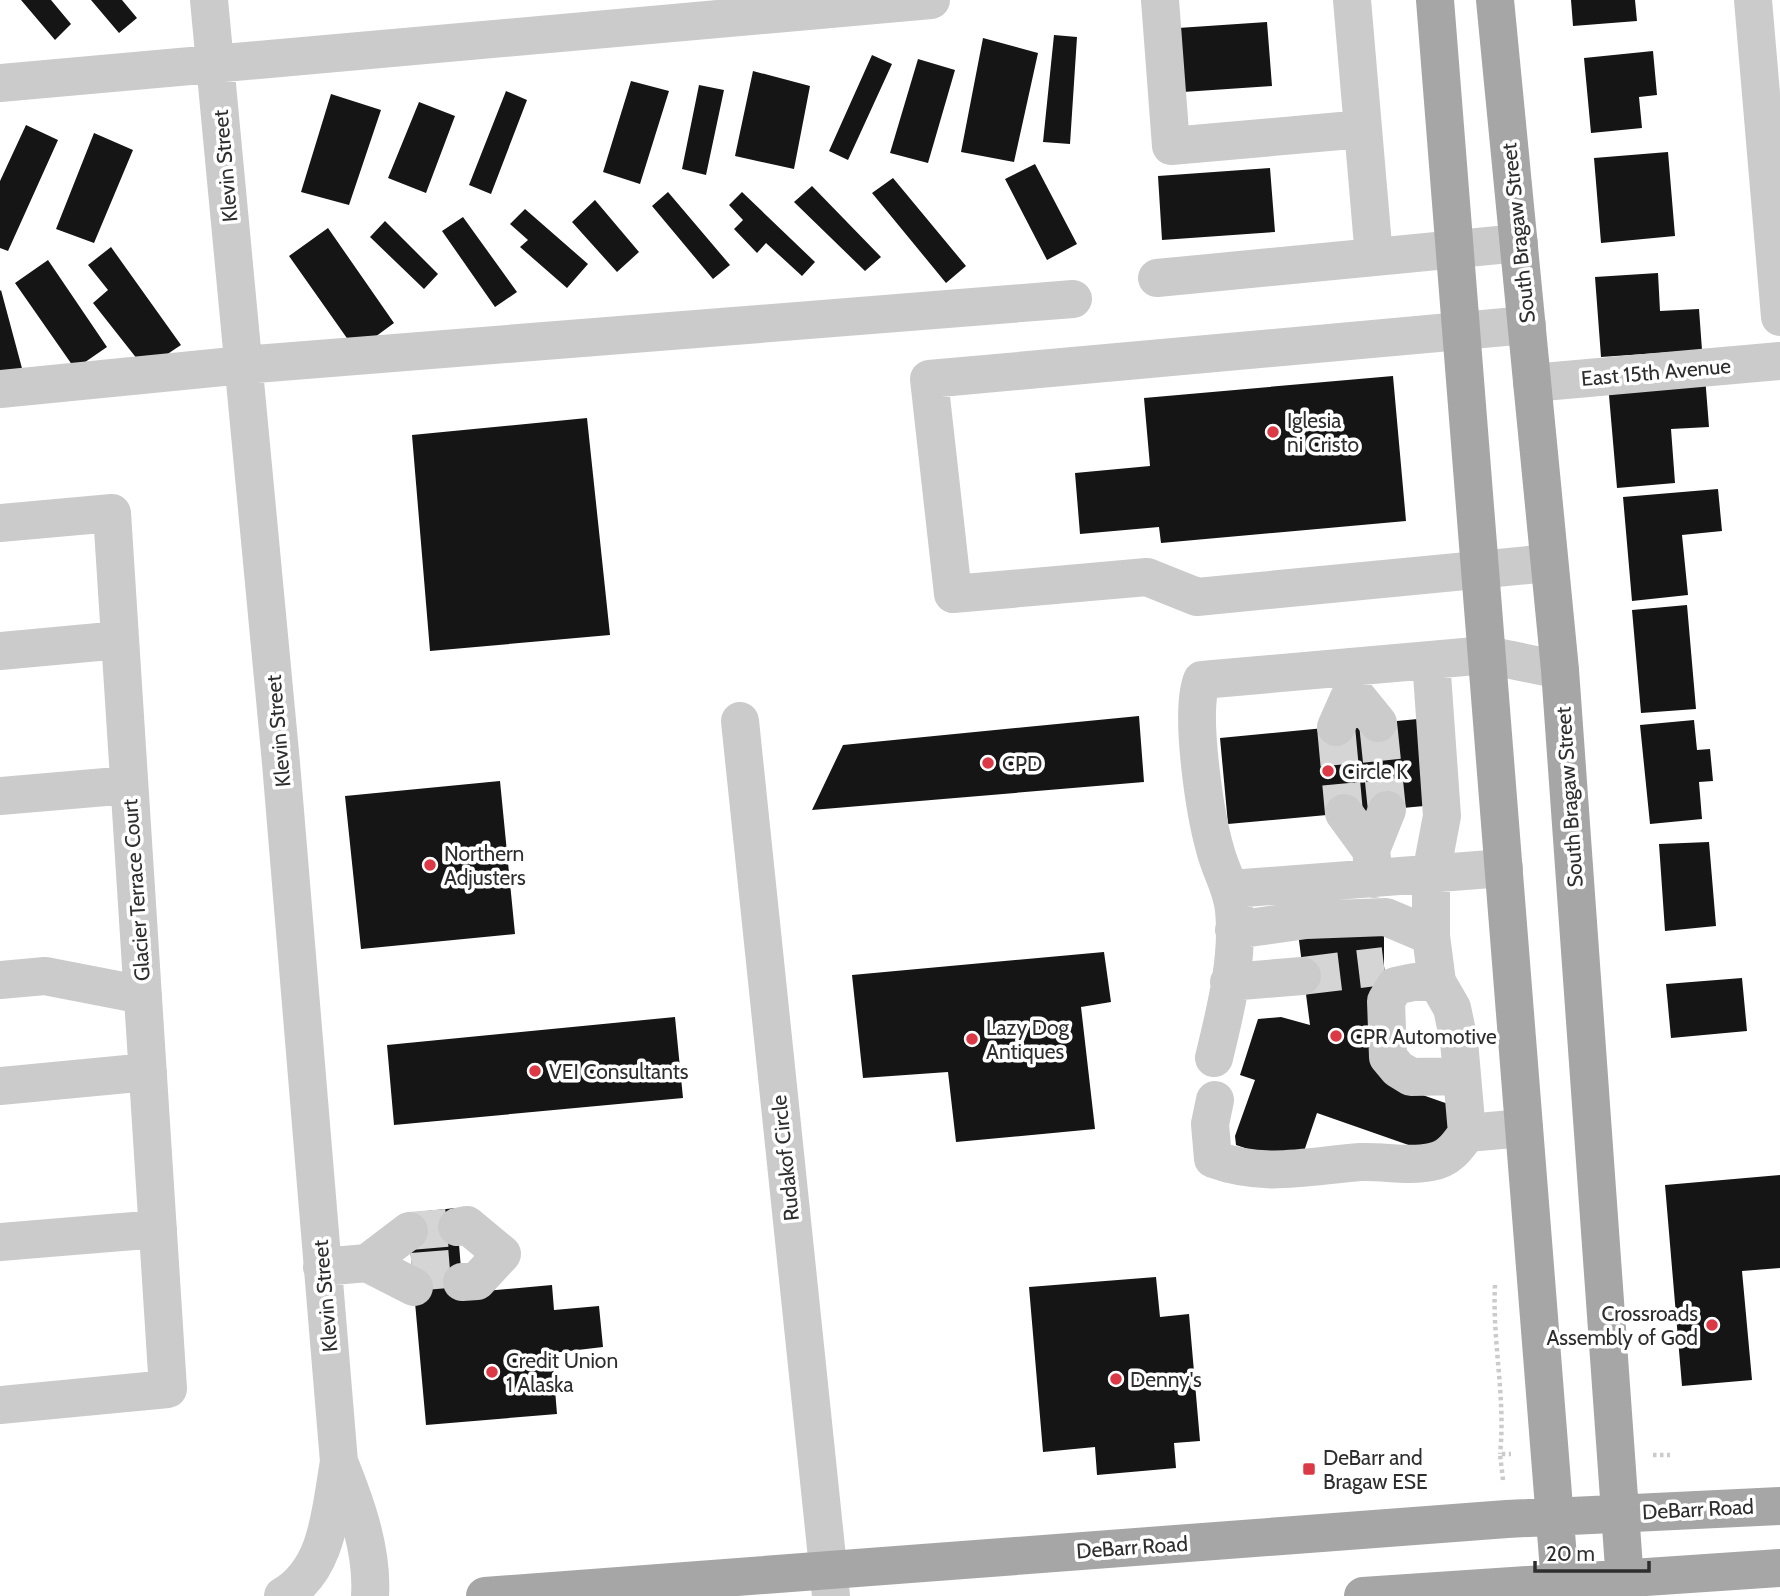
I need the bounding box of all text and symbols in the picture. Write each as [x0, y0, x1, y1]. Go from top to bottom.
street label: Klevin Street [208, 109, 242, 223]
street label: South Bragaw Street [1496, 142, 1540, 324]
street label: East 15th Avenue [1580, 353, 1732, 391]
place label: Iglesia ni Cristo [1287, 408, 1359, 457]
marker: Iglesia ni Cristo [1265, 424, 1281, 440]
street label: Klevin Street [261, 674, 295, 788]
street label: South Bragaw Street [1550, 706, 1588, 888]
place label: CPD [1002, 751, 1042, 776]
marker: CPD [980, 755, 996, 771]
place label: Circle K [1342, 759, 1408, 784]
marker: Circle K [1320, 763, 1336, 779]
street label: Glacier Terrace Court [117, 798, 155, 982]
place label: Northern Adjusters [444, 841, 526, 891]
marker: Northern Adjusters [422, 857, 438, 873]
place label: Lazy Dog Antiques [986, 1015, 1070, 1064]
place label: CPR Automotive [1350, 1024, 1497, 1049]
marker: CPR Automotive [1328, 1028, 1344, 1044]
marker: Lazy Dog Antiques [964, 1031, 980, 1047]
place label: VEI Consultants [549, 1059, 689, 1084]
marker: VEI Consultants [527, 1063, 543, 1079]
street label: Rudakof Circle [766, 1093, 804, 1222]
street label: Klevin Street [308, 1239, 342, 1353]
place label: Crossroads Assembly of God [1546, 1301, 1698, 1350]
marker: Crossroads Assembly of God [1704, 1317, 1720, 1333]
place label: Credit Union 1 Alaska [506, 1348, 618, 1397]
marker: Credit Union 1 Alaska [484, 1364, 500, 1380]
place label: Denny's [1130, 1367, 1202, 1392]
marker: Denny's [1108, 1371, 1124, 1387]
place label: DeBarr and Bragaw ESE [1323, 1445, 1428, 1494]
marker: DeBarr and Bragaw ESE [1301, 1461, 1317, 1477]
street label: DeBarr Road [1642, 1494, 1754, 1524]
scale bar [1535, 1530, 1649, 1574]
street label: DeBarr Road [1075, 1531, 1189, 1563]
text: 20 m [1546, 1541, 1595, 1566]

